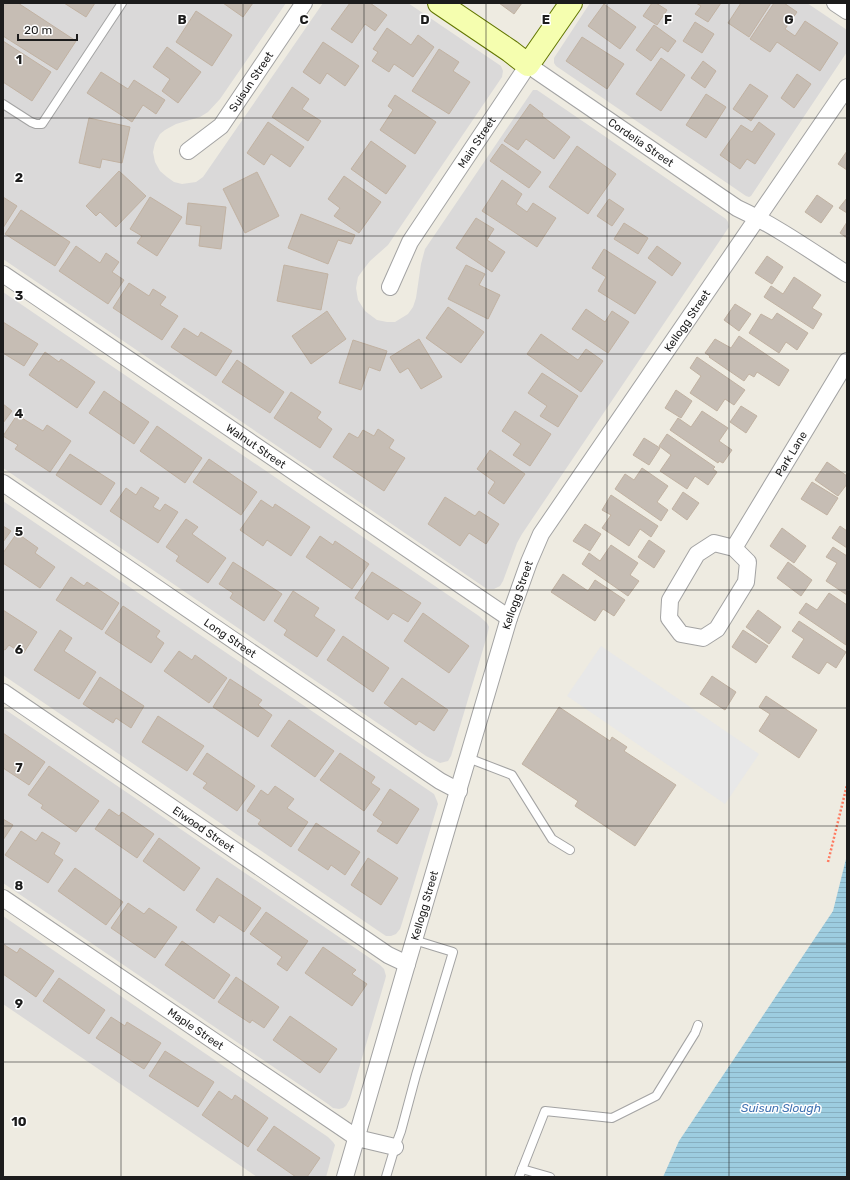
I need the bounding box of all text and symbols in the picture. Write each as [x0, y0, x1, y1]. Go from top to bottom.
text: B [177, 12, 187, 27]
text: C [299, 12, 309, 27]
text: D [420, 12, 430, 27]
text: E [542, 12, 550, 27]
text: F [664, 12, 672, 27]
text: G [784, 12, 794, 27]
scale bar [18, 16, 77, 42]
text: 20 m [24, 23, 52, 37]
street label: Suisun Street [227, 49, 277, 114]
text: 1 [16, 52, 22, 67]
street label: Main Street [455, 114, 499, 171]
street label: Cordelia Street [606, 116, 677, 170]
text: 2 [15, 170, 23, 185]
street label: Kellogg Street [662, 287, 713, 354]
text: 3 [15, 288, 24, 303]
text: 4 [15, 406, 24, 421]
street label: Walnut Street [223, 422, 289, 472]
street label: Park Lane [773, 429, 810, 479]
text: 5 [15, 524, 23, 539]
street label: Kellogg Street [500, 558, 536, 631]
street label: Long Street [201, 616, 259, 661]
text: 6 [15, 642, 24, 657]
text: 7 [15, 760, 23, 775]
street label: Elwood Street [170, 804, 237, 855]
street label: Kellogg Street [408, 869, 441, 942]
text: 8 [15, 878, 24, 893]
text: 9 [15, 996, 23, 1011]
street label: Maple Street [165, 1006, 227, 1053]
water label: Suisun Slough [741, 1101, 821, 1115]
text: 10 [11, 1114, 27, 1129]

